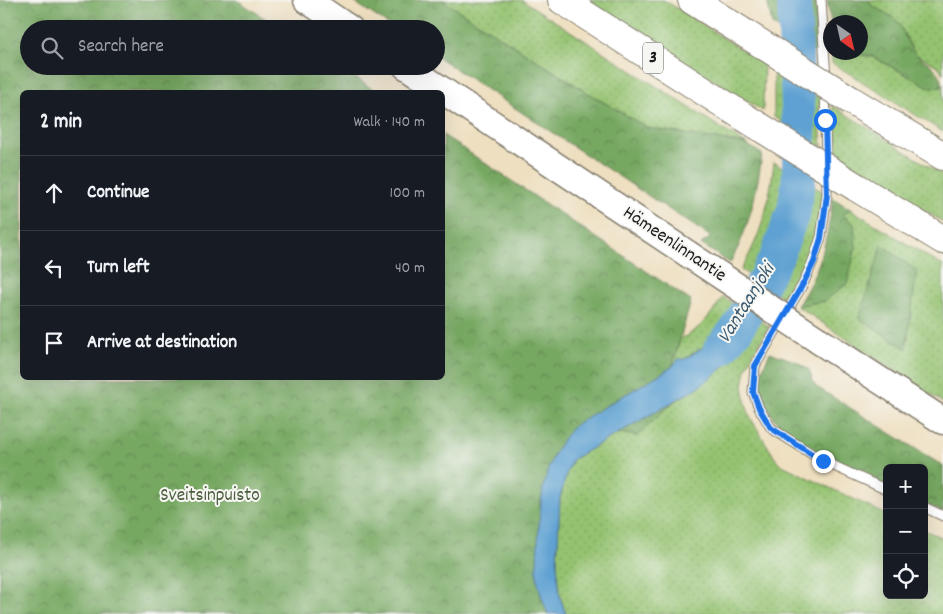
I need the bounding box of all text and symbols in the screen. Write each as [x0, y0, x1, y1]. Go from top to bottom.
north arrow [823, 15, 868, 60]
search box [20, 20, 445, 75]
icon: search [38, 34, 66, 62]
text: Search here [78, 34, 164, 61]
road number: 3 [643, 42, 663, 74]
text: 2 min [40, 108, 82, 138]
route start [814, 109, 837, 132]
text: Walk · 140 m [353, 111, 425, 134]
icon: ahead [40, 179, 68, 207]
text: Continue [87, 180, 149, 207]
text: 100 m [389, 182, 425, 205]
street label: Hämeenlinnantie [617, 200, 731, 290]
icon: left [40, 254, 68, 282]
text: Turn left [87, 255, 150, 282]
water label: Vantaanjoki [711, 256, 784, 349]
text: 40 m [395, 257, 425, 280]
icon: arrive [40, 329, 68, 357]
text: Arrive at destination [87, 330, 237, 357]
route end [812, 450, 835, 473]
map controls [883, 464, 928, 599]
button: + [883, 464, 928, 509]
park label: Sveitsinpuisto [160, 483, 260, 510]
button: − [883, 509, 928, 554]
button: locate [883, 554, 928, 599]

